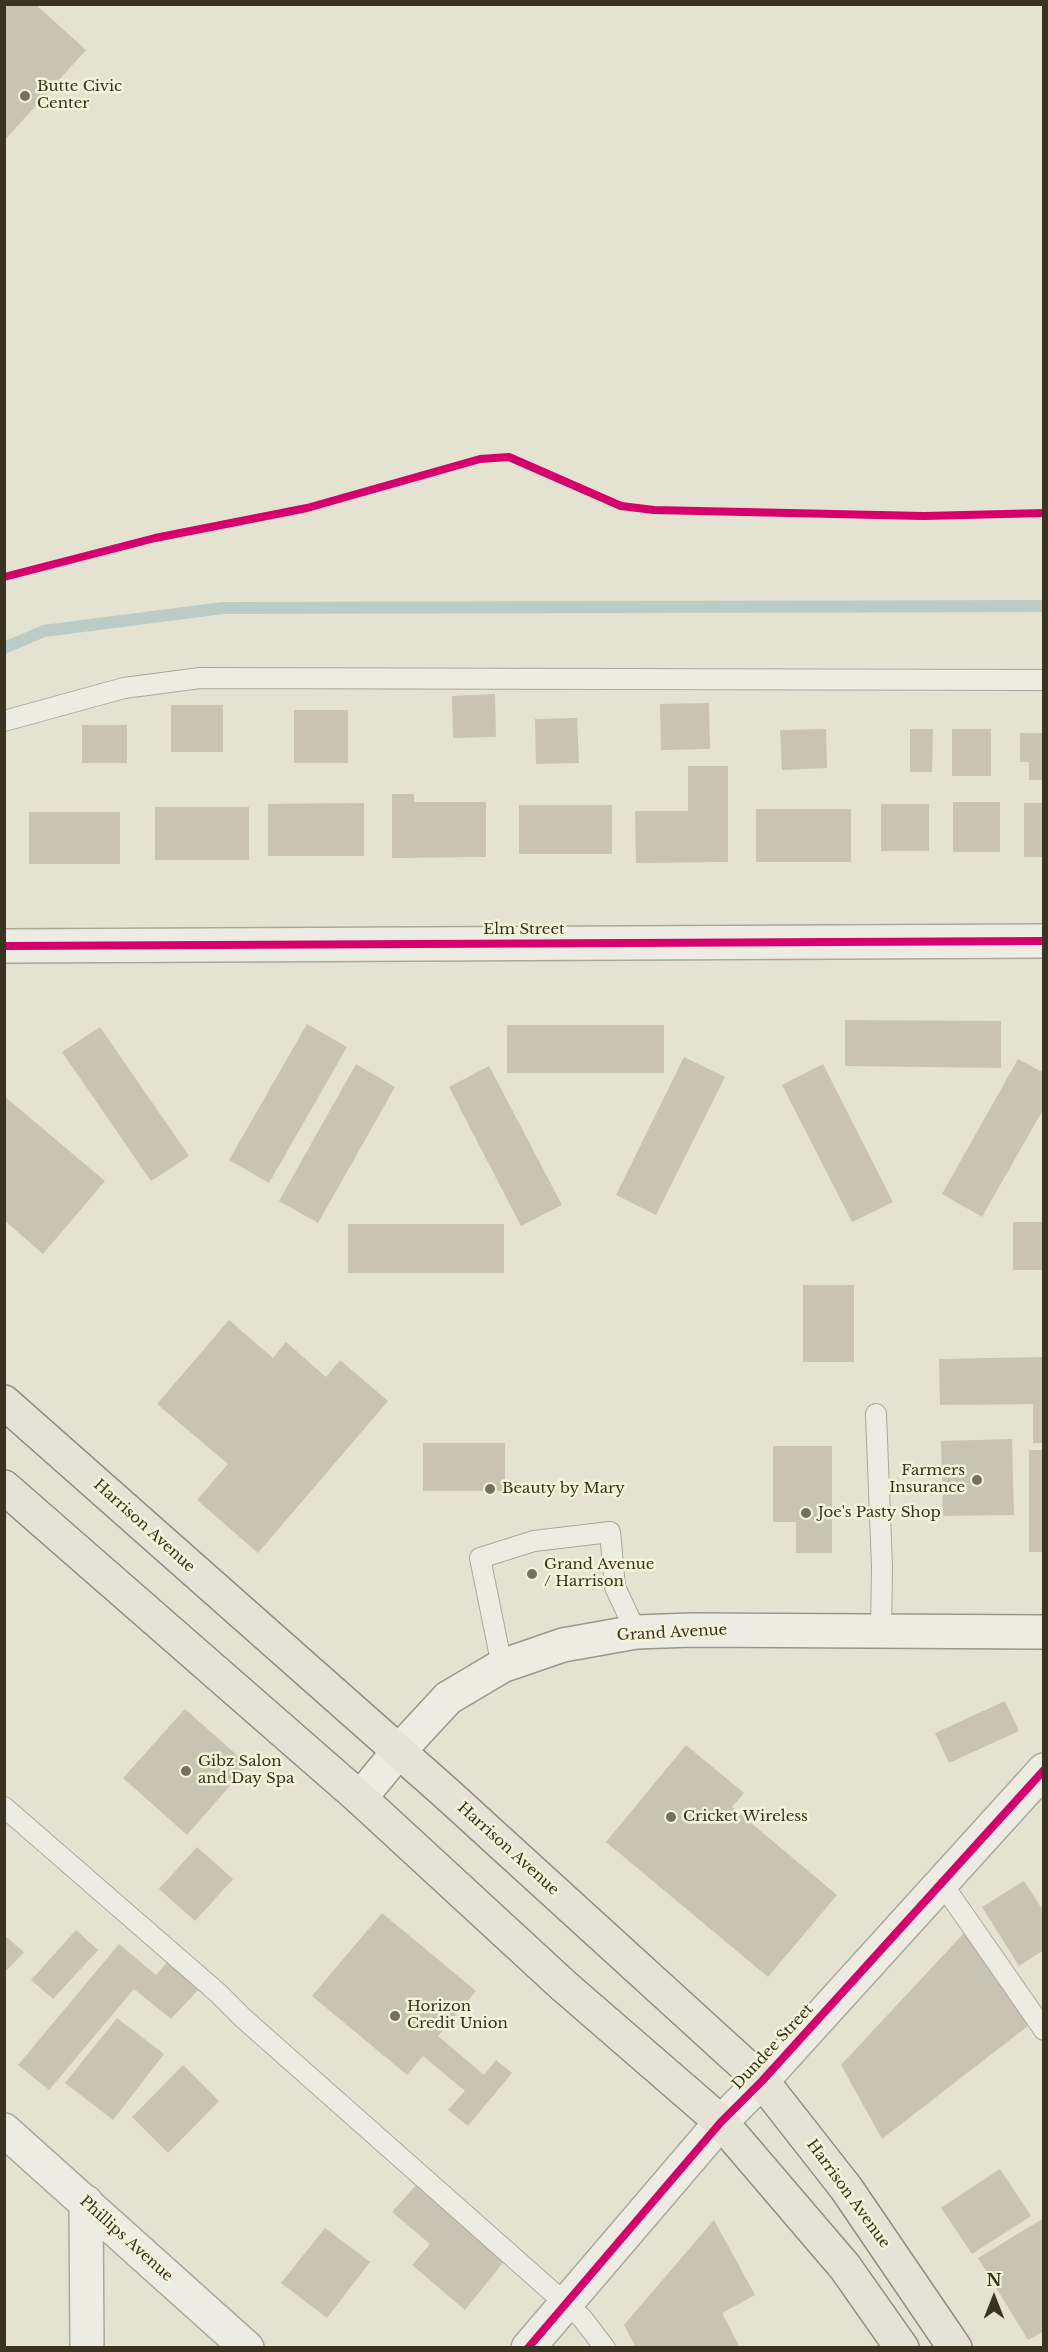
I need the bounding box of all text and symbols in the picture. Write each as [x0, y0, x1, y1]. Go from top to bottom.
place label: Butte Civic Center [37, 78, 122, 113]
marker: Butte Civic Center [18, 89, 32, 103]
street label: Elm Street [483, 921, 565, 939]
place label: Farmers Insurance [889, 1462, 965, 1497]
marker: Farmers Insurance [970, 1473, 984, 1487]
street label: Harrison Avenue [90, 1476, 198, 1576]
place label: Beauty by Mary [502, 1480, 625, 1498]
marker: Beauty by Mary [483, 1482, 497, 1496]
place label: Joe's Pasty Shop [818, 1504, 941, 1522]
marker: Joe's Pasty Shop [799, 1506, 813, 1520]
place label: Grand Avenue / Harrison [544, 1556, 654, 1591]
marker: Grand Avenue / Harrison [525, 1567, 539, 1581]
street label: Grand Avenue [616, 1621, 728, 1645]
place label: Gibz Salon and Day Spa [198, 1753, 294, 1788]
marker: Gibz Salon and Day Spa [179, 1764, 193, 1778]
street label: Harrison Avenue [454, 1799, 562, 1899]
place label: Cricket Wireless [683, 1808, 808, 1826]
marker: Cricket Wireless [664, 1810, 678, 1824]
place label: Horizon Credit Union [407, 1998, 508, 2033]
street label: Dundee Street [729, 2000, 817, 2094]
marker: Horizon Credit Union [388, 2009, 402, 2023]
street label: Harrison Avenue [803, 2136, 893, 2252]
street label: Phillips Avenue [76, 2192, 176, 2286]
north arrow [964, 2268, 1024, 2328]
text: N [986, 2270, 1002, 2290]

